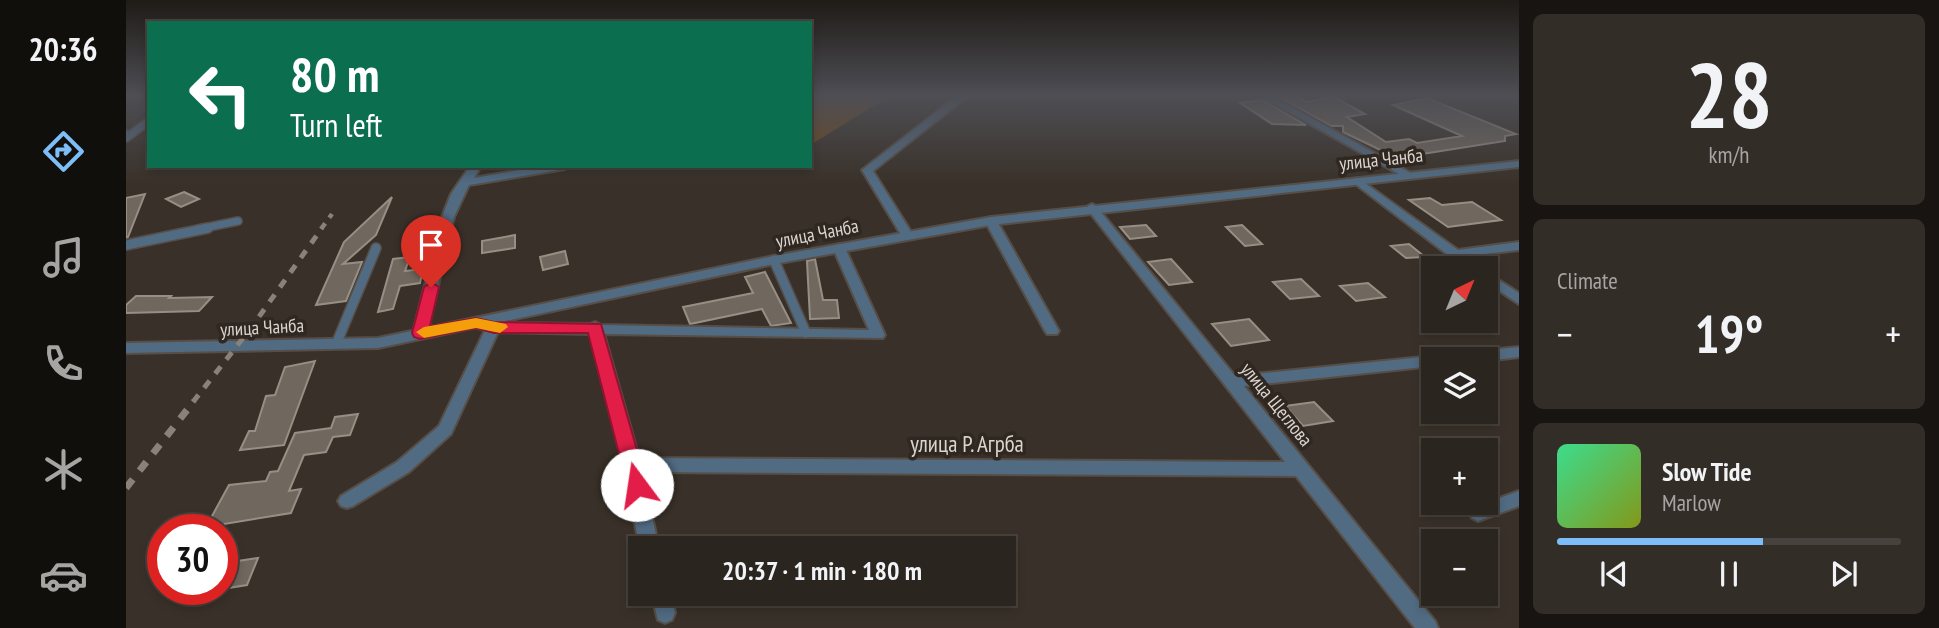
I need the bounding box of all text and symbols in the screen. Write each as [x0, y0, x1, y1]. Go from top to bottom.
text: 20:36 [28, 28, 98, 70]
text: 28 [1686, 35, 1773, 153]
text: 80 m [290, 42, 379, 106]
icon: left [175, 49, 266, 140]
text: Turn left [290, 104, 382, 146]
icon: directions [39, 127, 88, 176]
text: km/h [1709, 140, 1749, 169]
street label: улица Чанба [1338, 143, 1424, 175]
street label: улица Чанба [774, 213, 860, 253]
pin [401, 215, 461, 287]
icon: arrive [412, 226, 450, 264]
icon: music [39, 233, 88, 282]
north arrow [1421, 256, 1498, 332]
map controls [1421, 256, 1498, 606]
text: Climate [1557, 266, 1618, 295]
text: 19° [1695, 300, 1763, 367]
text: − [1557, 309, 1573, 358]
text: + [1885, 309, 1901, 358]
street label: улица Чанба [219, 313, 305, 341]
icon: phone [39, 339, 88, 388]
button: layers [1421, 347, 1498, 424]
street label: улица Щеглова [1236, 357, 1318, 451]
street label: улица Р. Агрба [910, 429, 1024, 458]
button: + [1421, 438, 1498, 515]
icon: climate [39, 445, 88, 494]
position arrow [600, 448, 674, 522]
text: Slow Tide [1662, 455, 1752, 488]
text: Marlow [1662, 488, 1721, 517]
speed limit sign: 30 [147, 514, 238, 605]
button: − [1421, 529, 1498, 606]
icon: car [39, 551, 88, 600]
text: 20:37 · 1 min · 180 m [722, 554, 922, 587]
icon: previous [1595, 555, 1633, 593]
icon: pause [1710, 555, 1748, 593]
icon: next [1825, 555, 1863, 593]

